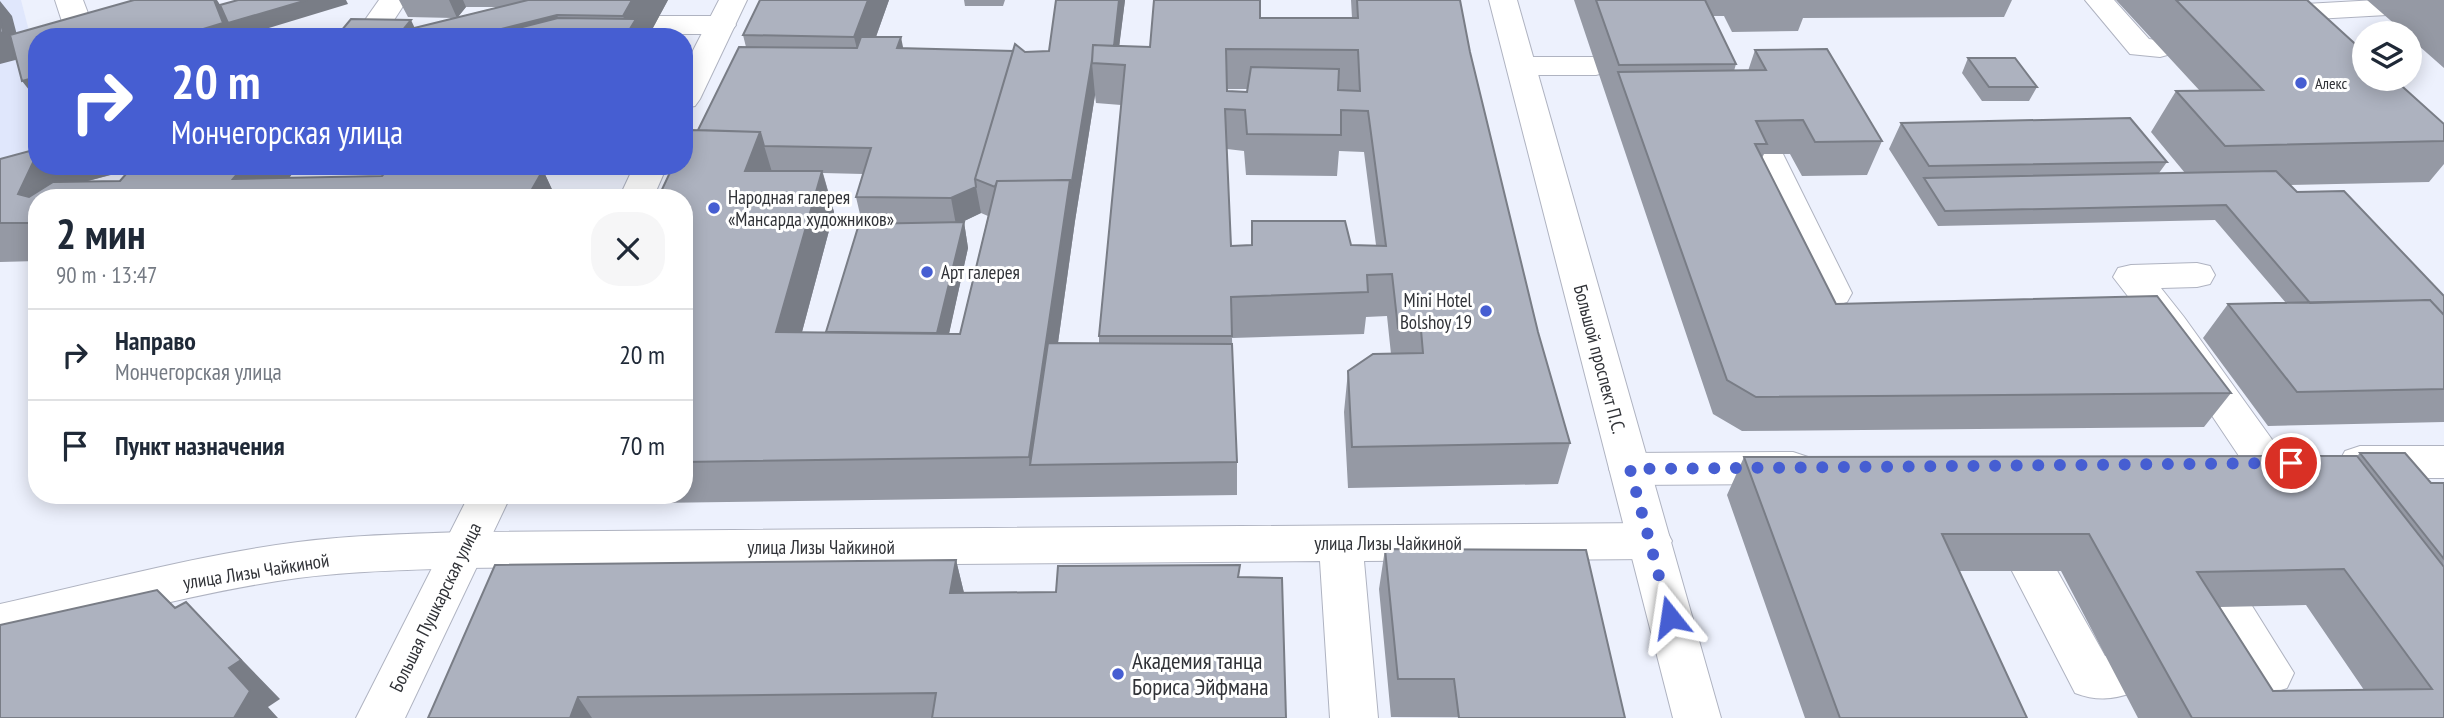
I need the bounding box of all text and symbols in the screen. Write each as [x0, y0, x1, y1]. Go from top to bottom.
map controls [2352, 21, 2422, 91]
button: layers [2352, 21, 2422, 91]
text: 20 m [171, 49, 260, 113]
icon: right [56, 56, 147, 147]
place label: Алекс [2315, 73, 2348, 93]
marker: Алекс [2293, 75, 2309, 91]
text: Мончегорская улица [171, 111, 403, 153]
place label: Народная галерея «Мансарда художников» [728, 185, 894, 231]
marker: Народная галерея «Мансарда художников» [706, 200, 722, 216]
text: 2 мин [56, 206, 146, 261]
button: close [591, 212, 665, 286]
text: 90 m · 13:47 [56, 260, 157, 289]
place label: Арт галерея [941, 260, 1020, 284]
marker: Арт галерея [919, 264, 935, 280]
street label: Большой проспект П.С. [1569, 282, 1631, 436]
place label: Mini Hotel Bolshoy 19 [1400, 288, 1473, 334]
marker: Mini Hotel Bolshoy 19 [1478, 303, 1494, 319]
text: Направо [115, 324, 196, 357]
icon: right [56, 336, 94, 374]
text: 20 m [619, 338, 665, 371]
text: Мончегорская улица [115, 357, 282, 386]
icon: arrive [56, 427, 94, 465]
text: Пункт назначения [115, 429, 285, 462]
text: 70 m [619, 429, 665, 462]
pin [2261, 433, 2321, 493]
icon: arrive [2272, 444, 2310, 482]
street label: Большая Пушкарская улица [384, 518, 486, 696]
street label: улица Лизы Чайкиной [1314, 531, 1462, 555]
street label: улица Лизы Чайкиной [747, 535, 895, 559]
street label: улица Лизы Чайкиной [181, 548, 331, 594]
position arrow [1633, 580, 1707, 654]
place label: Академия танца Бориса Эйфмана [1132, 646, 1268, 701]
marker: Академия танца Бориса Эйфмана [1110, 666, 1126, 682]

